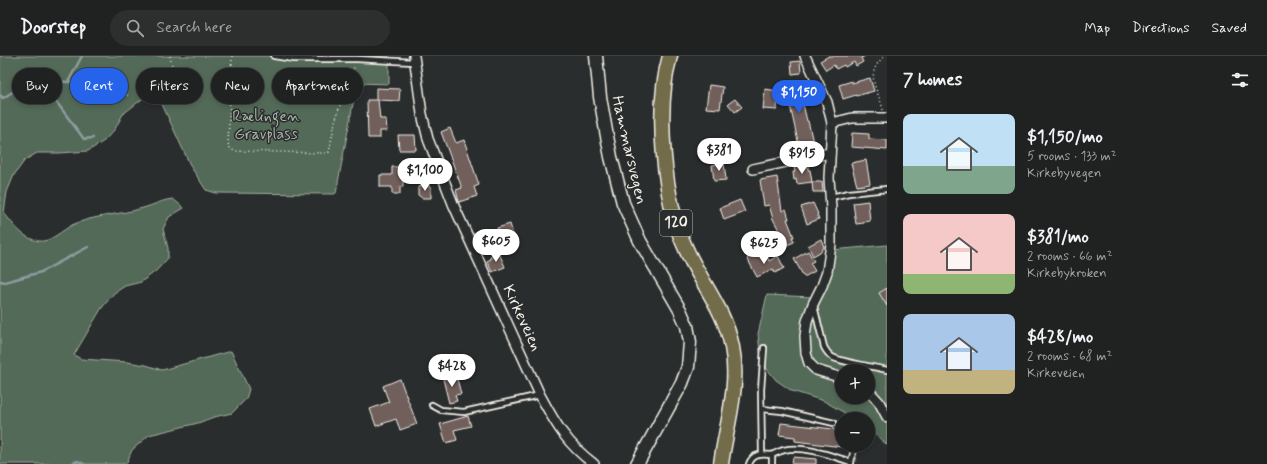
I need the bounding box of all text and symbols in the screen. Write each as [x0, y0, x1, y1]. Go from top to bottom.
search box [110, 10, 390, 46]
text: Doorstep [20, 15, 86, 40]
icon: search [124, 17, 146, 39]
text: Search here [156, 18, 232, 38]
text: Map [1084, 19, 1110, 37]
text: Directions [1132, 19, 1190, 37]
text: Saved [1212, 19, 1247, 37]
chip: Buy [12, 68, 62, 104]
chip: Rent [70, 68, 128, 104]
chip: Filters [136, 68, 203, 104]
chip: New [211, 68, 264, 104]
chip: Apartment [272, 68, 363, 104]
text: 7 homes [903, 69, 962, 91]
icon: filters [1229, 69, 1251, 91]
pin: $1,150 [766, 80, 832, 114]
text: $1,150 [781, 84, 817, 101]
street label: Hammarsvegen [606, 94, 652, 206]
park label: Rælingen Gravplass [232, 106, 300, 145]
text: $1,150/mo [1027, 126, 1103, 148]
icon: home [935, 130, 983, 178]
pin: $381 [695, 138, 743, 172]
pin: $915 [778, 141, 826, 175]
text: $381 [706, 142, 732, 159]
text: $915 [789, 145, 815, 162]
text: 5 rooms · 133 m² [1027, 148, 1117, 165]
pin: $1,100 [392, 158, 458, 192]
text: $1,100 [407, 162, 443, 179]
text: Kirkebyvegen [1027, 165, 1101, 182]
road number: 120 [660, 210, 692, 236]
text: $381/mo [1027, 226, 1089, 248]
pin: $605 [472, 229, 520, 263]
icon: home [935, 230, 983, 278]
pin: $625 [740, 231, 788, 265]
text: $605 [482, 233, 510, 250]
text: $625 [750, 235, 778, 252]
text: 2 rooms · 66 m² [1027, 248, 1112, 265]
text: Kirkebykroken [1027, 265, 1107, 282]
street label: Kirkeveien [497, 281, 547, 355]
text: $428/mo [1027, 326, 1093, 348]
icon: home [935, 330, 983, 378]
text: 2 rooms · 68 m² [1027, 348, 1112, 365]
pin: $428 [428, 354, 476, 388]
text: $428 [437, 358, 467, 375]
map controls [835, 364, 875, 452]
button: + [835, 364, 875, 404]
text: Kirkeveien [1027, 365, 1085, 382]
button: − [835, 412, 875, 452]

